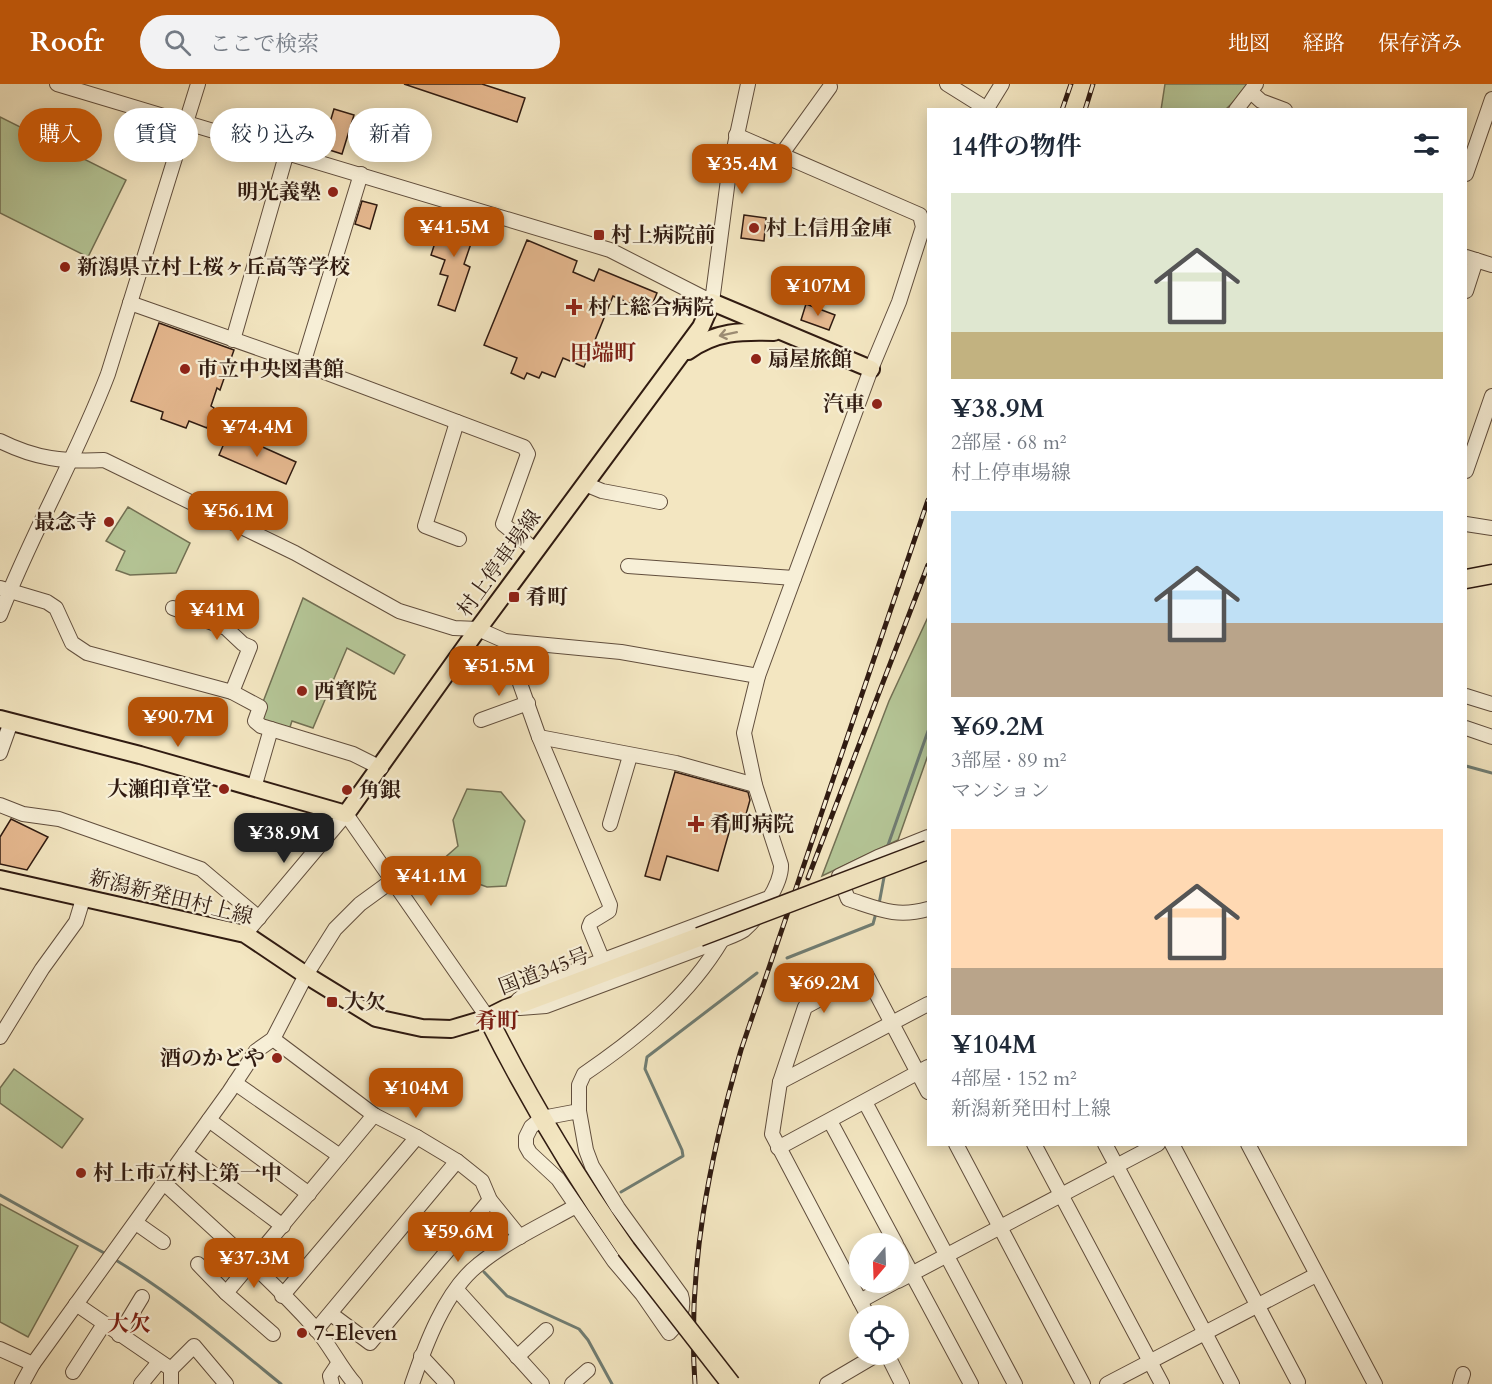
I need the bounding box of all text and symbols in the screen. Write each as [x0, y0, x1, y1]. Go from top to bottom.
search box [140, 15, 560, 69]
text: Roofr [30, 23, 104, 61]
icon: search [161, 26, 194, 59]
text: ここで検索 [209, 29, 319, 59]
text: 地図 [1228, 29, 1270, 58]
text: 経路 [1303, 29, 1345, 58]
text: 保存済み [1378, 29, 1462, 58]
chip: 購入 [18, 108, 102, 162]
chip: 賃貸 [114, 108, 198, 162]
chip: 絞り込み [210, 108, 336, 162]
chip: 新着 [348, 108, 432, 162]
icon: filters [1410, 128, 1443, 161]
text: 14件の物件 [951, 129, 1082, 164]
pin: ¥35.4M [693, 144, 791, 195]
text: ¥35.4M [706, 150, 778, 177]
place label: 明光義塾 [237, 178, 321, 207]
marker: 明光義塾 [326, 185, 340, 199]
pin: ¥41.5M [405, 207, 503, 258]
text: ¥41.5M [418, 213, 490, 240]
place label: 村上信用金庫 [766, 214, 892, 243]
place label: 村上病院前 [611, 221, 716, 250]
marker: 村上信用金庫 [747, 221, 761, 235]
marker: 村上病院前 [592, 228, 606, 242]
icon: home [1143, 232, 1251, 340]
place label: 新潟県立村上桜ヶ丘高等学校 [77, 253, 350, 282]
marker: 新潟県立村上桜ヶ丘高等学校 [58, 260, 72, 274]
pin: ¥107M [776, 266, 860, 317]
text: ¥107M [785, 272, 851, 299]
place label: 村上総合病院 [588, 293, 714, 322]
marker: 村上総合病院 [565, 298, 583, 316]
one-way arrow [719, 328, 738, 340]
district label: 田端町 [570, 338, 636, 368]
place label: 扇屋旅館 [768, 345, 852, 374]
marker: 扇屋旅館 [749, 352, 763, 366]
place label: 市立中央図書館 [197, 355, 344, 384]
marker: 市立中央図書館 [178, 362, 192, 376]
place label: 汽車 [823, 390, 865, 419]
text: ¥38.9M [951, 391, 1044, 426]
marker: 汽車 [870, 397, 884, 411]
pin: ¥74.4M [208, 407, 306, 458]
text: ¥74.4M [221, 413, 293, 440]
text: 2部屋 · 68 m² [951, 429, 1067, 456]
text: 村上停車場線 [951, 459, 1071, 486]
pin: ¥56.1M [189, 491, 287, 542]
text: ¥56.1M [202, 497, 274, 524]
street label: 村上停車場線 [451, 504, 548, 623]
place label: 最念寺 [34, 508, 97, 537]
marker: 最念寺 [102, 515, 116, 529]
icon: home [1143, 550, 1251, 658]
place label: 肴町 [526, 583, 568, 612]
pin: ¥41M [181, 590, 253, 641]
marker: 肴町 [507, 590, 521, 604]
text: ¥41M [189, 596, 245, 623]
pin: ¥51.5M [450, 646, 548, 697]
text: ¥51.5M [463, 652, 535, 679]
place label: 西寳院 [314, 677, 377, 706]
marker: 西寳院 [295, 684, 309, 698]
pin: ¥90.7M [129, 697, 227, 748]
text: ¥90.7M [142, 703, 214, 730]
text: ¥69.2M [951, 709, 1044, 744]
text: 3部屋 · 89 m² [951, 747, 1067, 774]
place label: 大瀬印章堂 [107, 775, 212, 804]
place label: 角銀 [359, 776, 401, 805]
text: マンション [951, 777, 1050, 804]
marker: 大瀬印章堂 [217, 782, 231, 796]
marker: 角銀 [340, 783, 354, 797]
place label: 肴町病院 [710, 810, 794, 839]
pin: ¥38.9M [235, 813, 333, 864]
marker: 肴町病院 [687, 815, 705, 833]
text: ¥38.9M [248, 819, 320, 846]
pin: ¥41.1M [382, 856, 480, 907]
text: ¥41.1M [395, 862, 467, 889]
street label: 新潟新発田村上線 [86, 863, 256, 932]
icon: home [1143, 868, 1251, 976]
street label: 国道345号 [495, 941, 594, 1002]
pin: ¥69.2M [775, 963, 873, 1014]
text: ¥69.2M [788, 969, 860, 996]
place label: 大欠 [344, 988, 386, 1017]
marker: 大欠 [325, 995, 339, 1009]
district label: 肴町 [475, 1006, 519, 1036]
text: ¥104M [951, 1027, 1037, 1062]
place label: 酒のかどや [160, 1044, 265, 1073]
marker: 酒のかどや [270, 1051, 284, 1065]
text: 4部屋 · 152 m² [951, 1065, 1077, 1092]
pin: ¥104M [374, 1068, 458, 1119]
text: ¥104M [383, 1074, 449, 1101]
text: 新潟新発田村上線 [951, 1095, 1111, 1122]
place label: 村上市立村上第一中 [93, 1159, 282, 1188]
marker: 村上市立村上第一中 [74, 1166, 88, 1180]
pin: ¥59.6M [409, 1212, 507, 1263]
text: ¥59.6M [422, 1218, 494, 1245]
north arrow [849, 1233, 909, 1293]
map controls [849, 1233, 909, 1365]
pin: ¥37.3M [205, 1238, 303, 1289]
text: ¥37.3M [218, 1244, 290, 1271]
button: locate [849, 1305, 909, 1365]
district label: 大欠 [107, 1309, 151, 1339]
place label: 7-Eleven [314, 1319, 398, 1348]
marker: 7-Eleven [295, 1326, 309, 1340]

